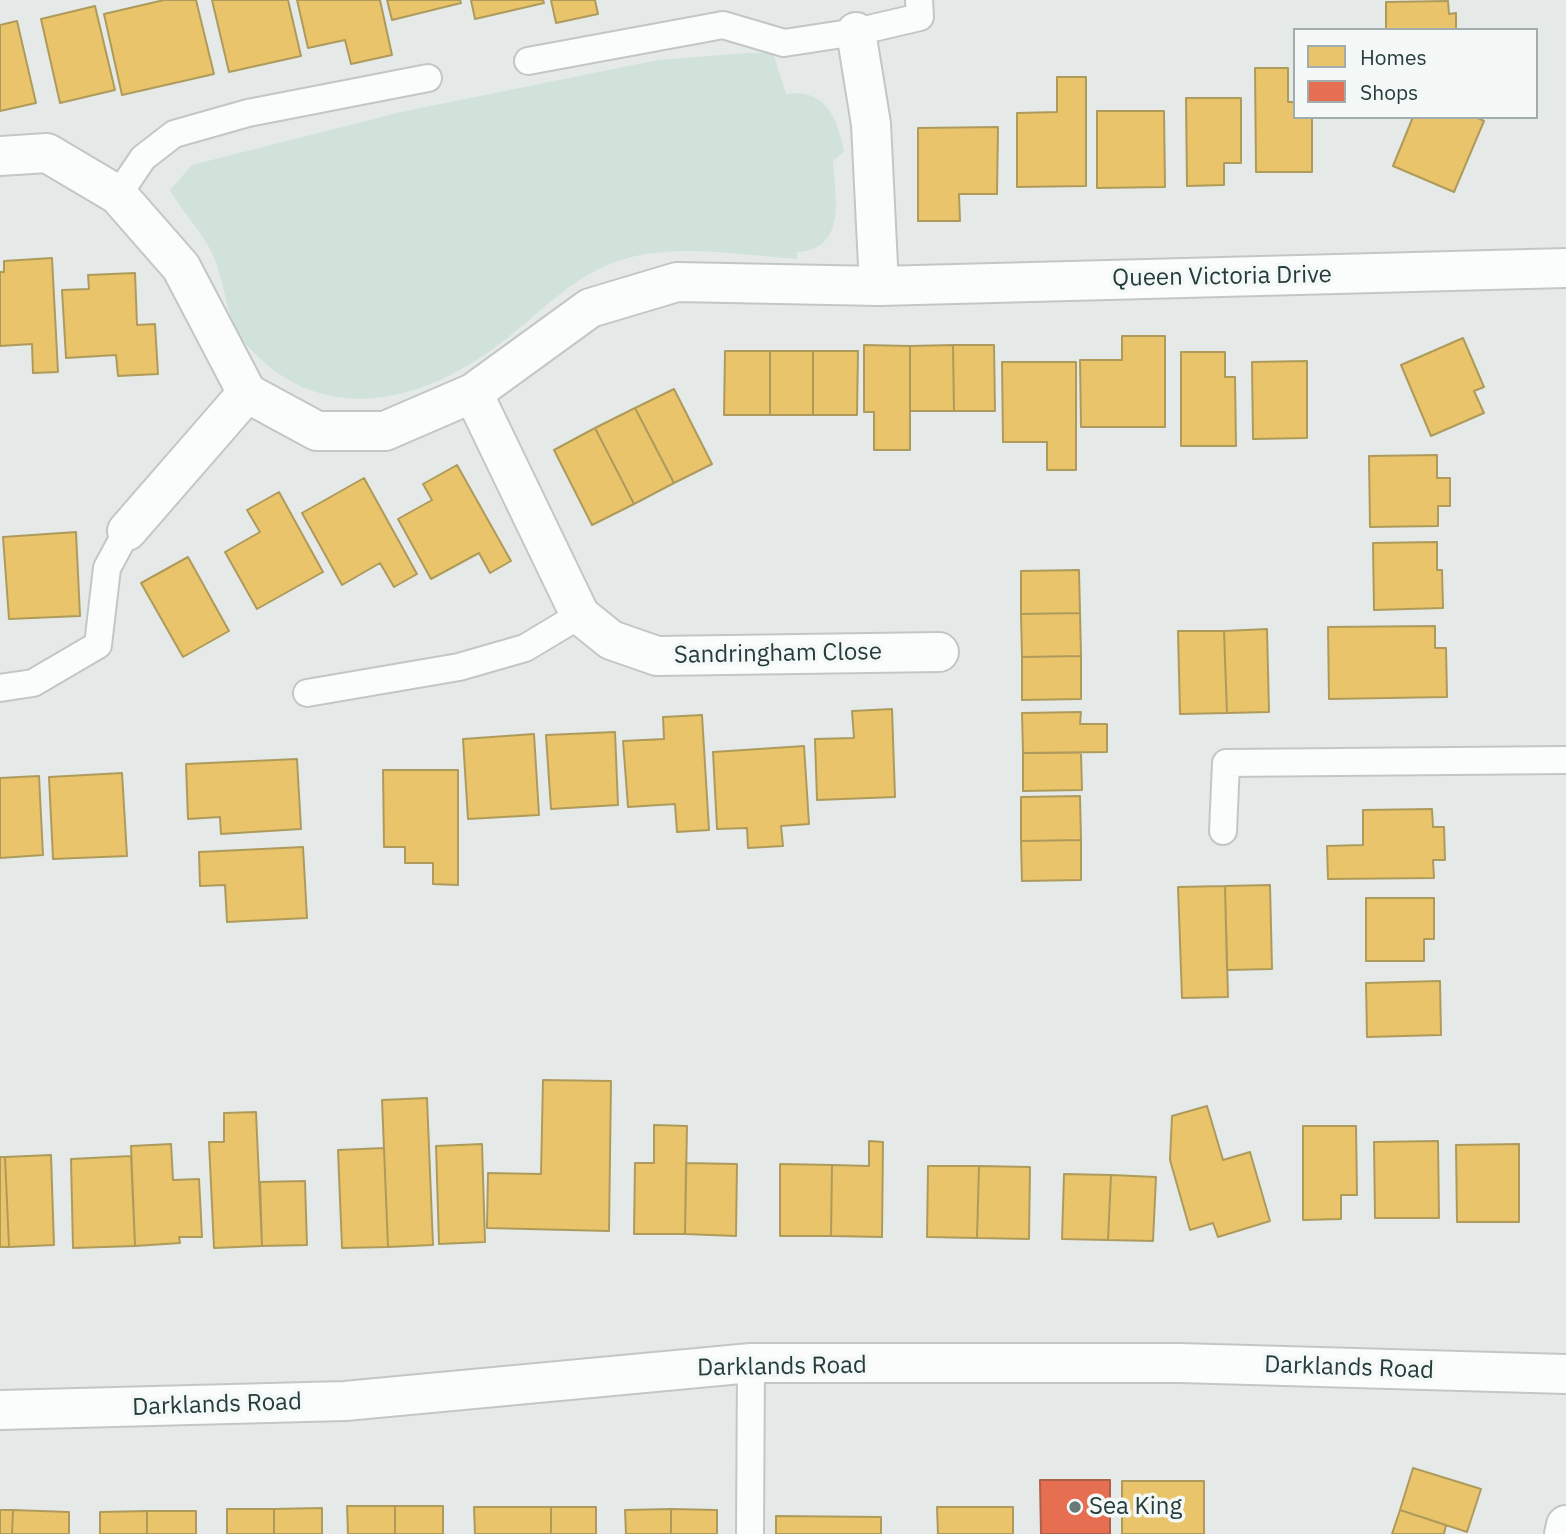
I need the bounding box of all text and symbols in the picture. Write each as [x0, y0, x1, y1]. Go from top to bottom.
legend [1293, 28, 1538, 119]
text: Homes [1360, 43, 1427, 71]
text: Shops [1360, 78, 1418, 106]
street label: Queen Victoria Drive [1112, 261, 1332, 293]
street label: Sandringham Close [674, 638, 882, 670]
street label: Darklands Road [697, 1351, 867, 1383]
street label: Darklands Road [1264, 1351, 1434, 1385]
street label: Darklands Road [132, 1388, 302, 1422]
place label: Sea King [1089, 1493, 1182, 1521]
marker: Sea King [1067, 1499, 1083, 1515]

